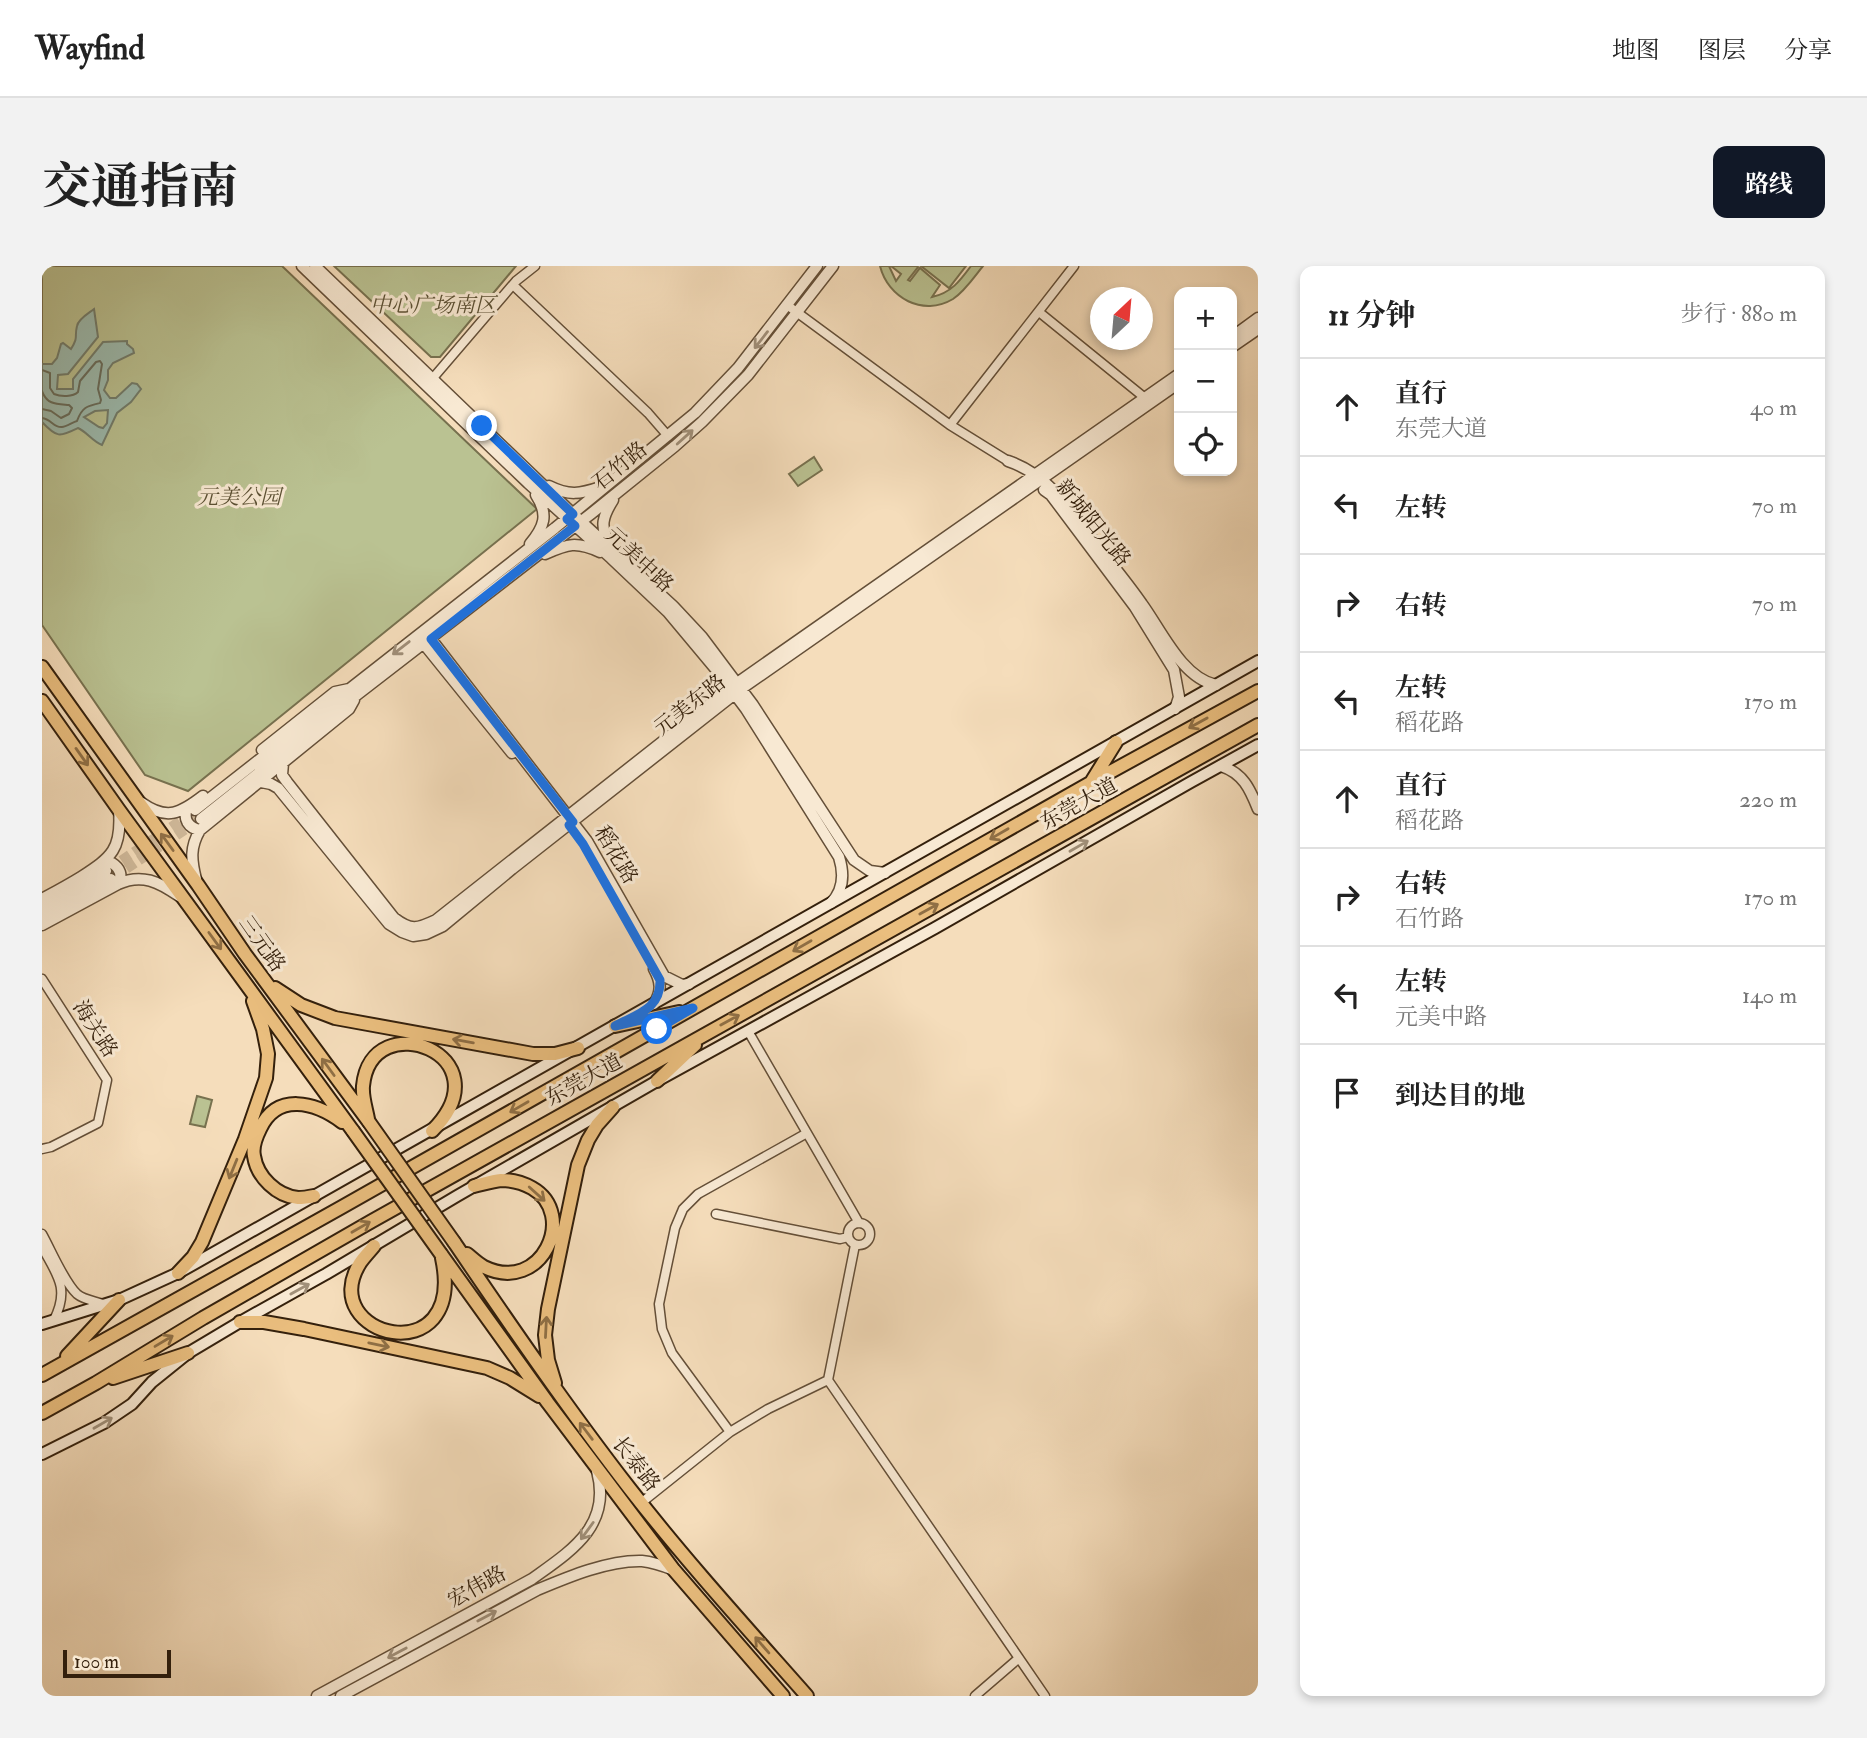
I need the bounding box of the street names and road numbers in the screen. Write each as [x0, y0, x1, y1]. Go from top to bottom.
street label: 石竹路 [587, 436, 653, 496]
street label: 新城阳光路 [1049, 474, 1137, 572]
street label: 元美中路 [599, 521, 679, 599]
street label: 元美东路 [649, 669, 731, 741]
street label: 东莞大道 [1036, 772, 1122, 836]
street label: 稻花路 [588, 821, 644, 889]
street label: 三元路 [233, 910, 291, 978]
street label: 海关路 [67, 995, 123, 1063]
street label: 东莞大道 [541, 1048, 627, 1112]
street label: 长泰路 [606, 1431, 666, 1497]
street label: 宏伟路 [443, 1560, 511, 1614]

